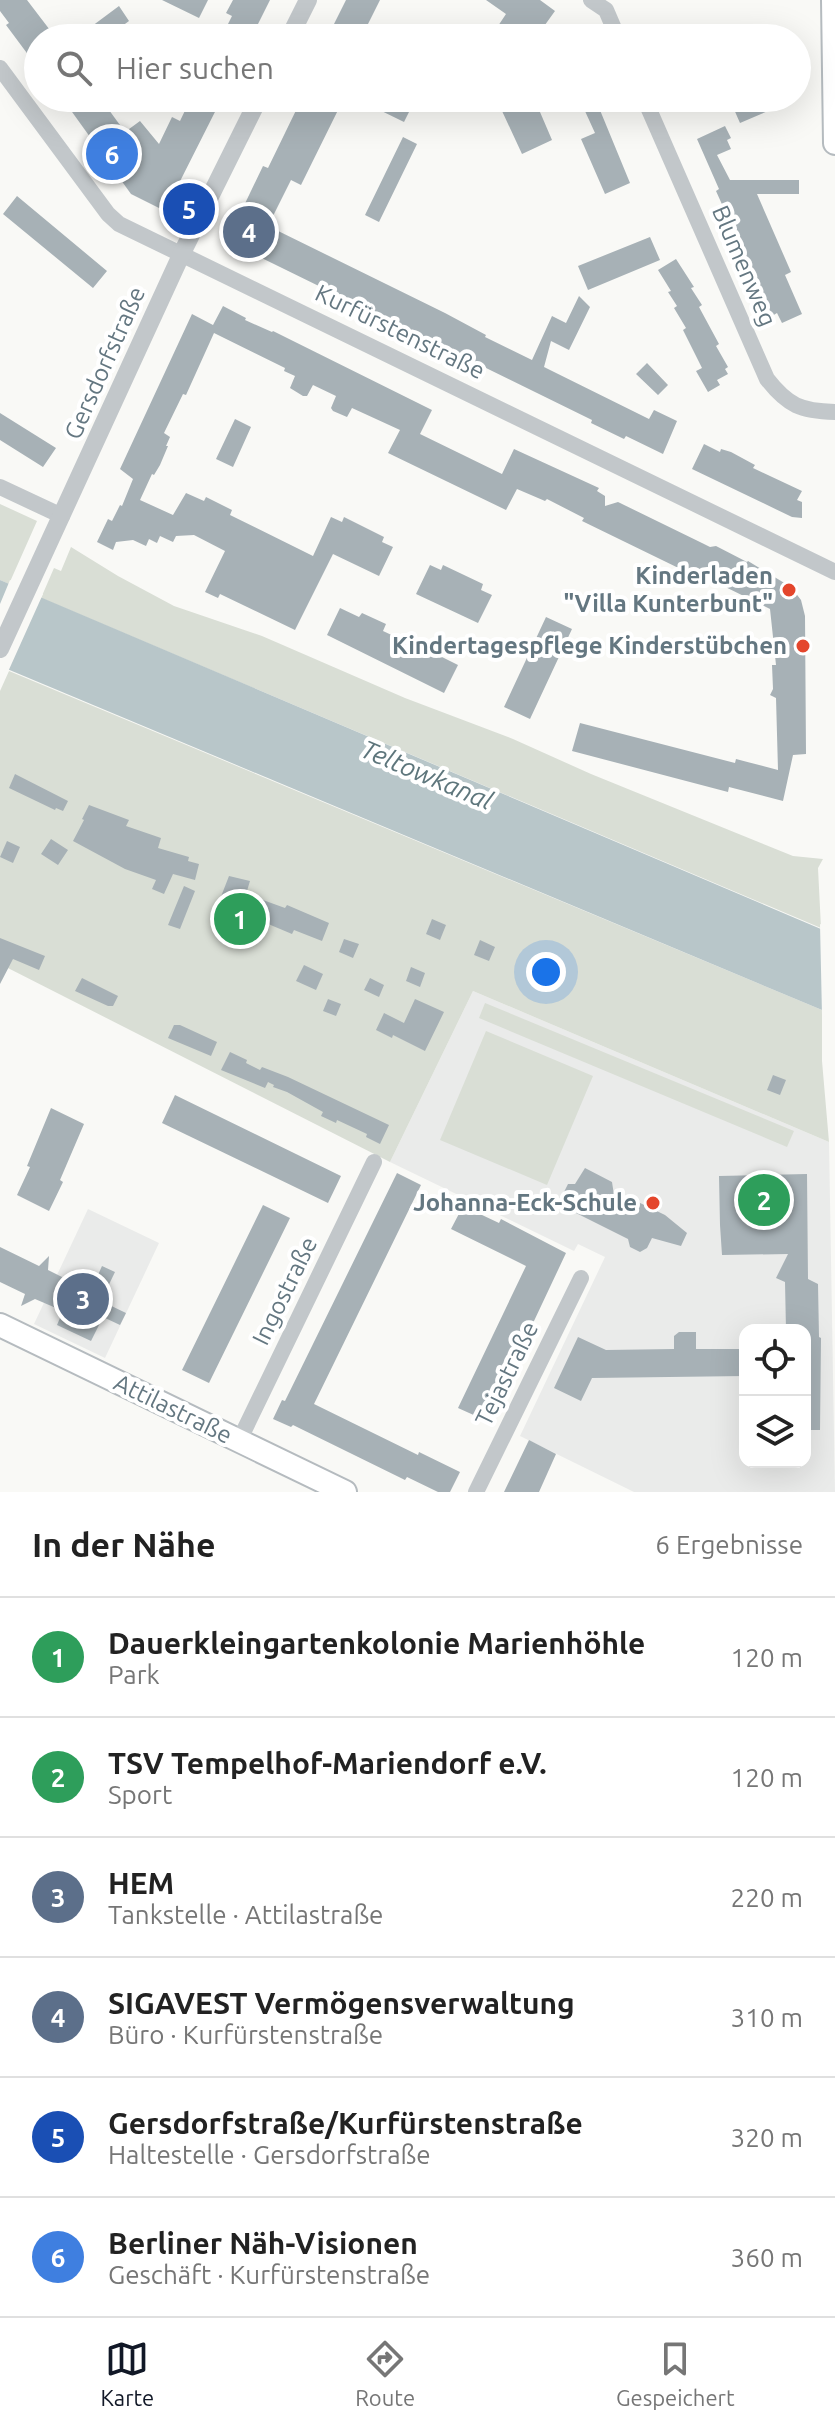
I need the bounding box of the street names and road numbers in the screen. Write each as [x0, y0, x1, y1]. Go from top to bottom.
street label: Blumenweg [707, 201, 782, 330]
street label: Kurfürstenstraße [311, 279, 489, 384]
street label: Gersdorfstraße [59, 282, 150, 443]
street label: Ingostraße [247, 1232, 322, 1349]
street label: Tejastraße [470, 1317, 543, 1430]
street label: Attilastraße [110, 1368, 237, 1449]

